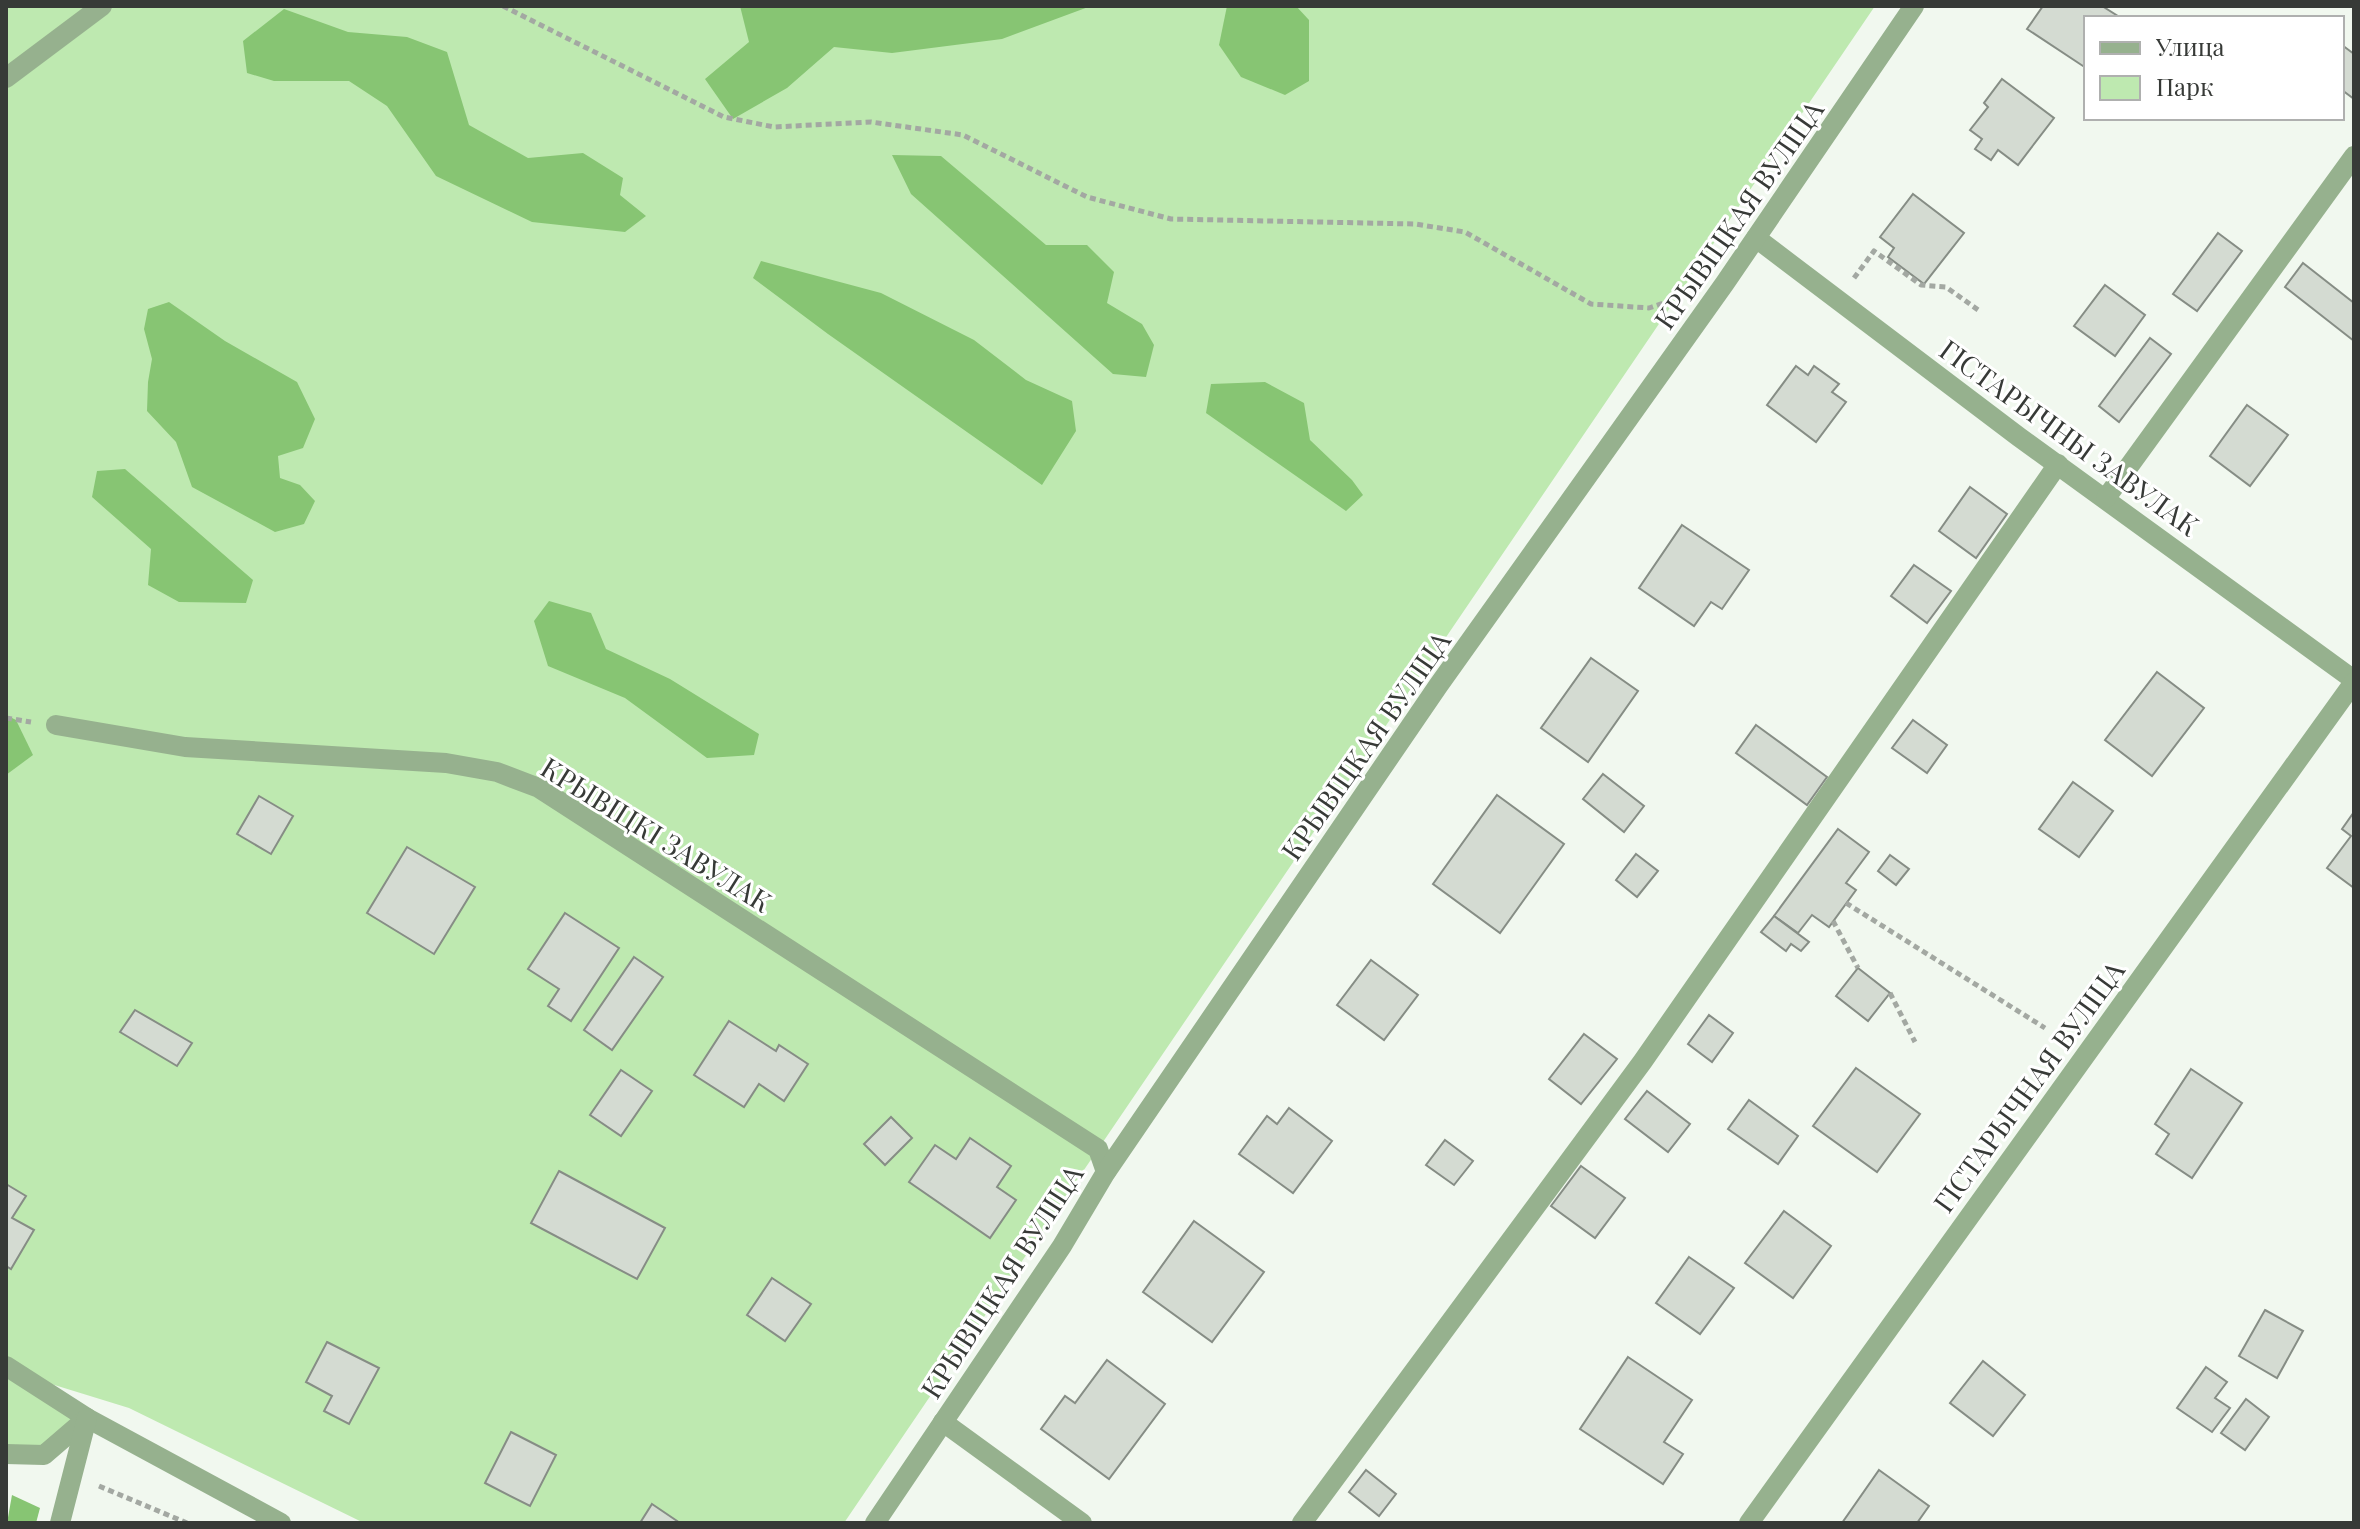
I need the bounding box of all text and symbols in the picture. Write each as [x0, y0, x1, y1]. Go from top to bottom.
legend [2084, 16, 2344, 120]
text: Улица [2155, 30, 2225, 62]
text: Парк [2156, 70, 2214, 102]
street label: КРЫВІЦКАЯ ВУЛІЦА [1645, 92, 1831, 336]
street label: ГІСТАРЫЧНЫ ЗАВУЛАК [1933, 330, 2207, 544]
street label: КРЫВІЦКАЯ ВУЛІЦА [1272, 623, 1458, 867]
street label: КРЫВІЦКІ ЗАВУЛАК [534, 748, 780, 920]
street label: ГІСТАРЫЧНАЯ ВУЛІЦА [1924, 953, 2132, 1219]
street label: КРЫВІЦКАЯ ВУЛІЦА [912, 1157, 1091, 1405]

